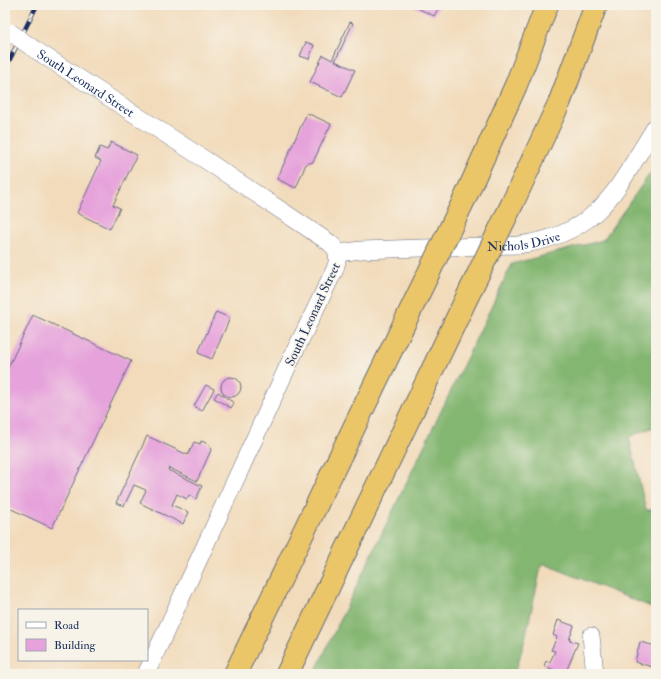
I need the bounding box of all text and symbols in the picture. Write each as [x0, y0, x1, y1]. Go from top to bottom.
street label: South Leonard Street [34, 46, 137, 121]
street label: Nichols Drive [487, 228, 563, 255]
street label: South Leonard Street [282, 260, 344, 369]
legend [18, 609, 148, 661]
text: Road [54, 618, 79, 633]
text: Building [54, 638, 97, 653]

